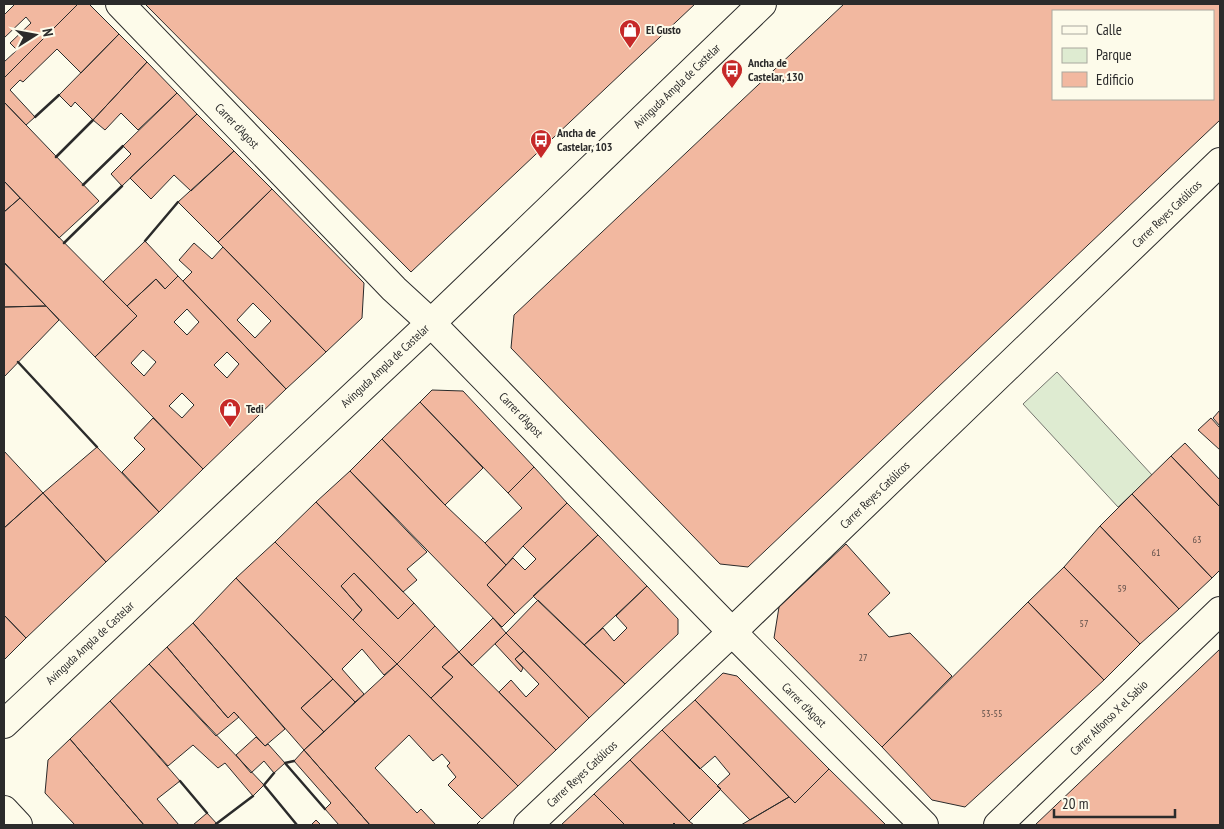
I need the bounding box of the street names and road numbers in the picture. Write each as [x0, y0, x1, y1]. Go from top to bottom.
street label: Avinguda Ampla de Castelar [630, 40, 724, 131]
street label: Carrer d'Agost [212, 100, 263, 152]
street label: Carrer Reyes Católicos [1129, 177, 1205, 251]
street label: Avinguda Ampla de Castelar [337, 320, 432, 410]
street label: Carrer d'Agost [496, 389, 547, 441]
street label: Carrer Reyes Católicos [837, 458, 913, 532]
street label: Avinguda Ampla de Castelar [42, 597, 137, 687]
street label: Carrer Alfonso X el Sabio [1067, 677, 1151, 758]
street label: Carrer d'Agost [779, 679, 830, 731]
street label: Carrer Reyes Católicos [543, 737, 620, 810]

